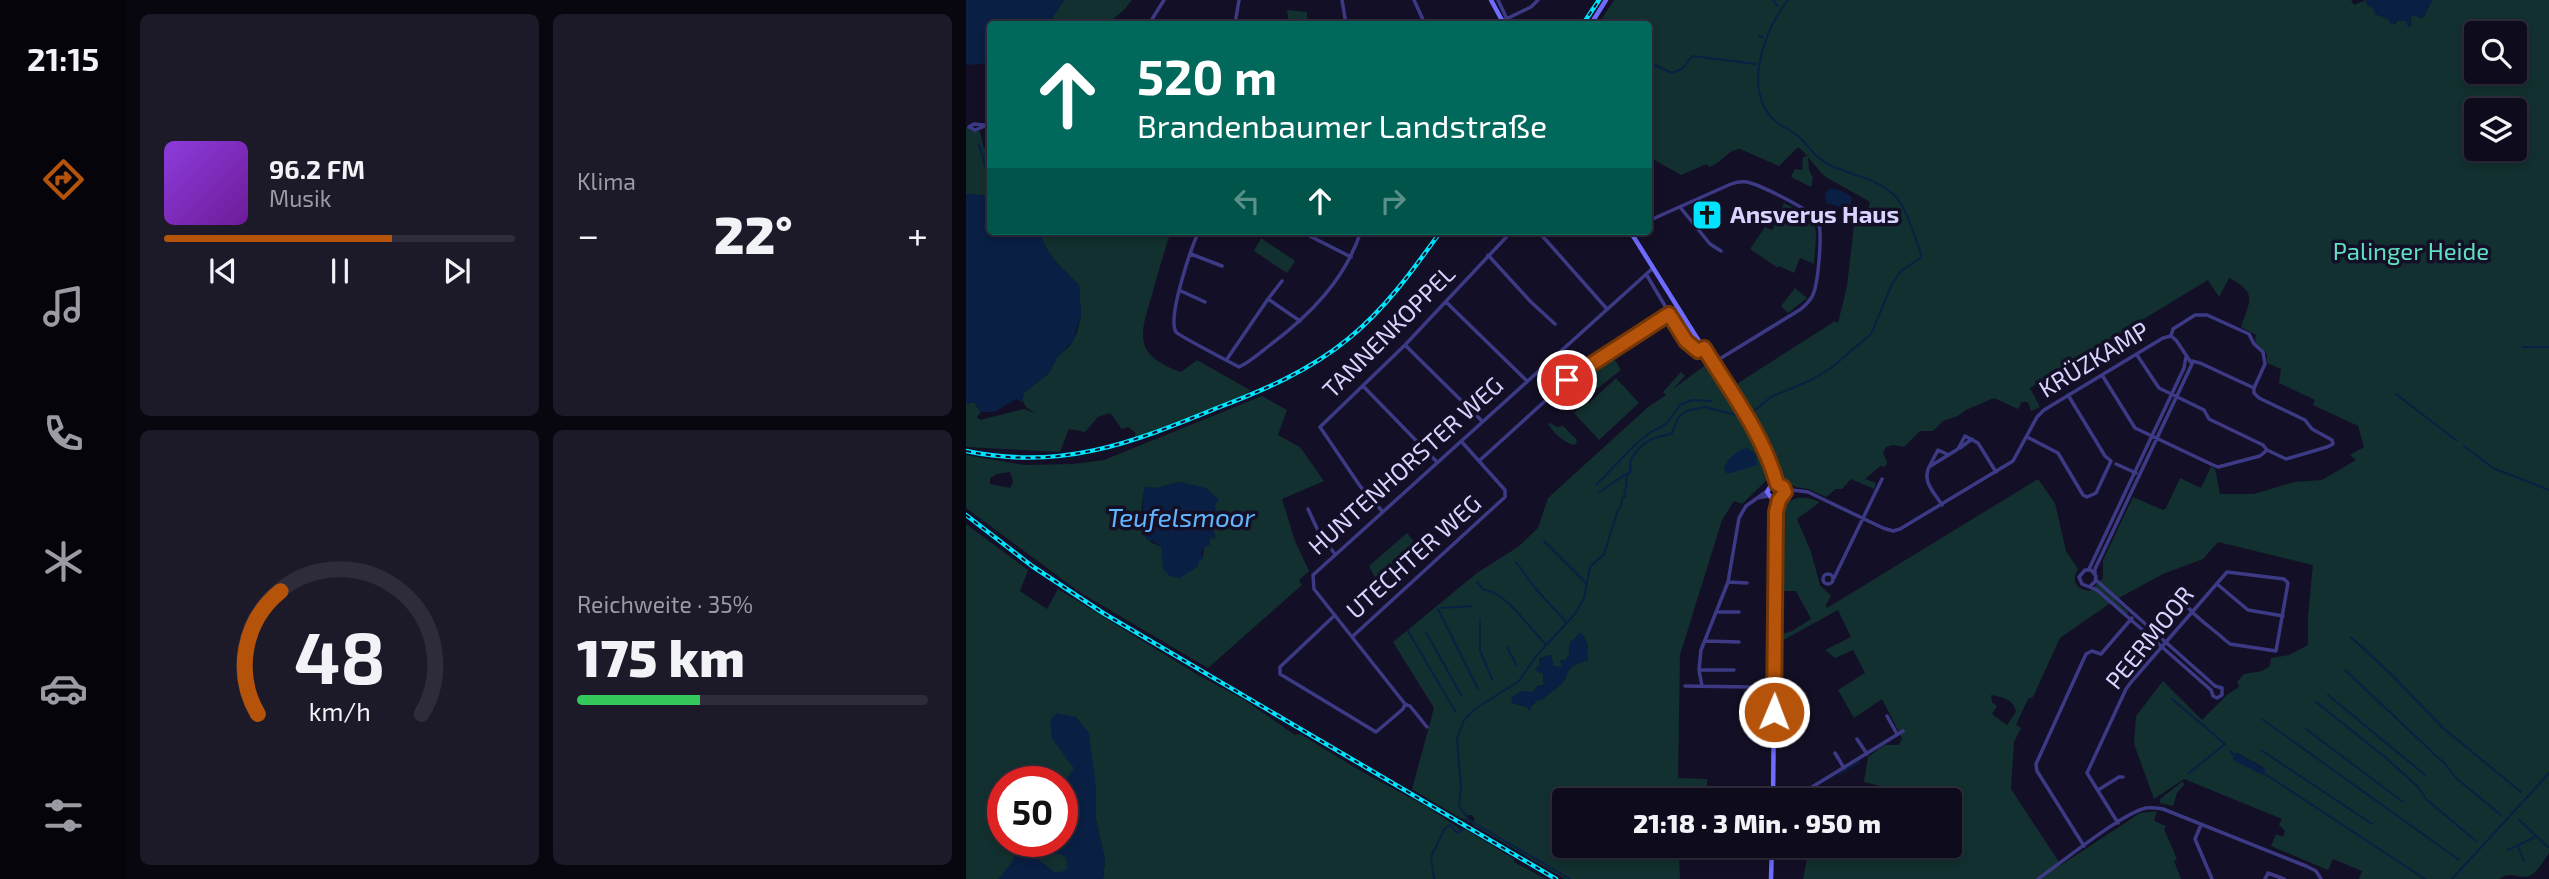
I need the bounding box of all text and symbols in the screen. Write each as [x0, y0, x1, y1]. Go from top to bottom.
map controls [2464, 21, 2527, 161]
button: search [2464, 21, 2527, 84]
text: 21:15 [27, 39, 99, 77]
text: 520 m [1137, 46, 1277, 105]
icon: ahead [1022, 49, 1113, 140]
button: layers [2464, 98, 2527, 161]
text: Brandenbaumer Landstraße [1137, 106, 1547, 144]
text: 96.2 FM [269, 153, 365, 184]
icon: directions [39, 155, 88, 204]
text: Klima [577, 167, 636, 195]
icon: left [1228, 182, 1266, 220]
icon: ahead [1301, 182, 1339, 220]
icon: right [1374, 182, 1412, 220]
text: Musik [269, 184, 331, 212]
church icon: Ansverus Haus [1690, 198, 1724, 232]
place label: Ansverus Haus [1730, 199, 1899, 228]
text: 22° [714, 202, 793, 264]
text: − [577, 211, 599, 257]
text: + [907, 211, 928, 257]
park label: Palinger Heide [2333, 236, 2489, 265]
icon: previous [204, 252, 242, 290]
icon: pause [321, 252, 359, 290]
icon: next [438, 252, 476, 290]
street label: TANNENKOPPEL [1316, 259, 1460, 403]
icon: music [39, 282, 88, 331]
street label: KRÜZKAMP [2033, 315, 2153, 403]
pin [1537, 350, 1597, 410]
icon: arrive [1548, 361, 1586, 399]
street label: HUNTENHORSTER WEG [1302, 370, 1508, 560]
icon: phone [39, 409, 88, 458]
street label: UTECHTER WEG [1340, 488, 1486, 624]
water label: Teufelsmoor [1107, 501, 1255, 532]
icon: climate [39, 537, 88, 586]
street label: PEERMOOR [2099, 580, 2199, 694]
text: Reichweite · 35% [577, 590, 753, 618]
text: 48 [294, 611, 385, 699]
text: 175 km [577, 625, 745, 687]
icon: car [39, 664, 88, 713]
position arrow [1737, 675, 1811, 749]
text: km/h [308, 695, 371, 725]
speed limit sign: 50 [987, 766, 1078, 857]
icon: filters [39, 791, 88, 840]
text: 21:18 · 3 Min. · 950 m [1633, 807, 1881, 838]

